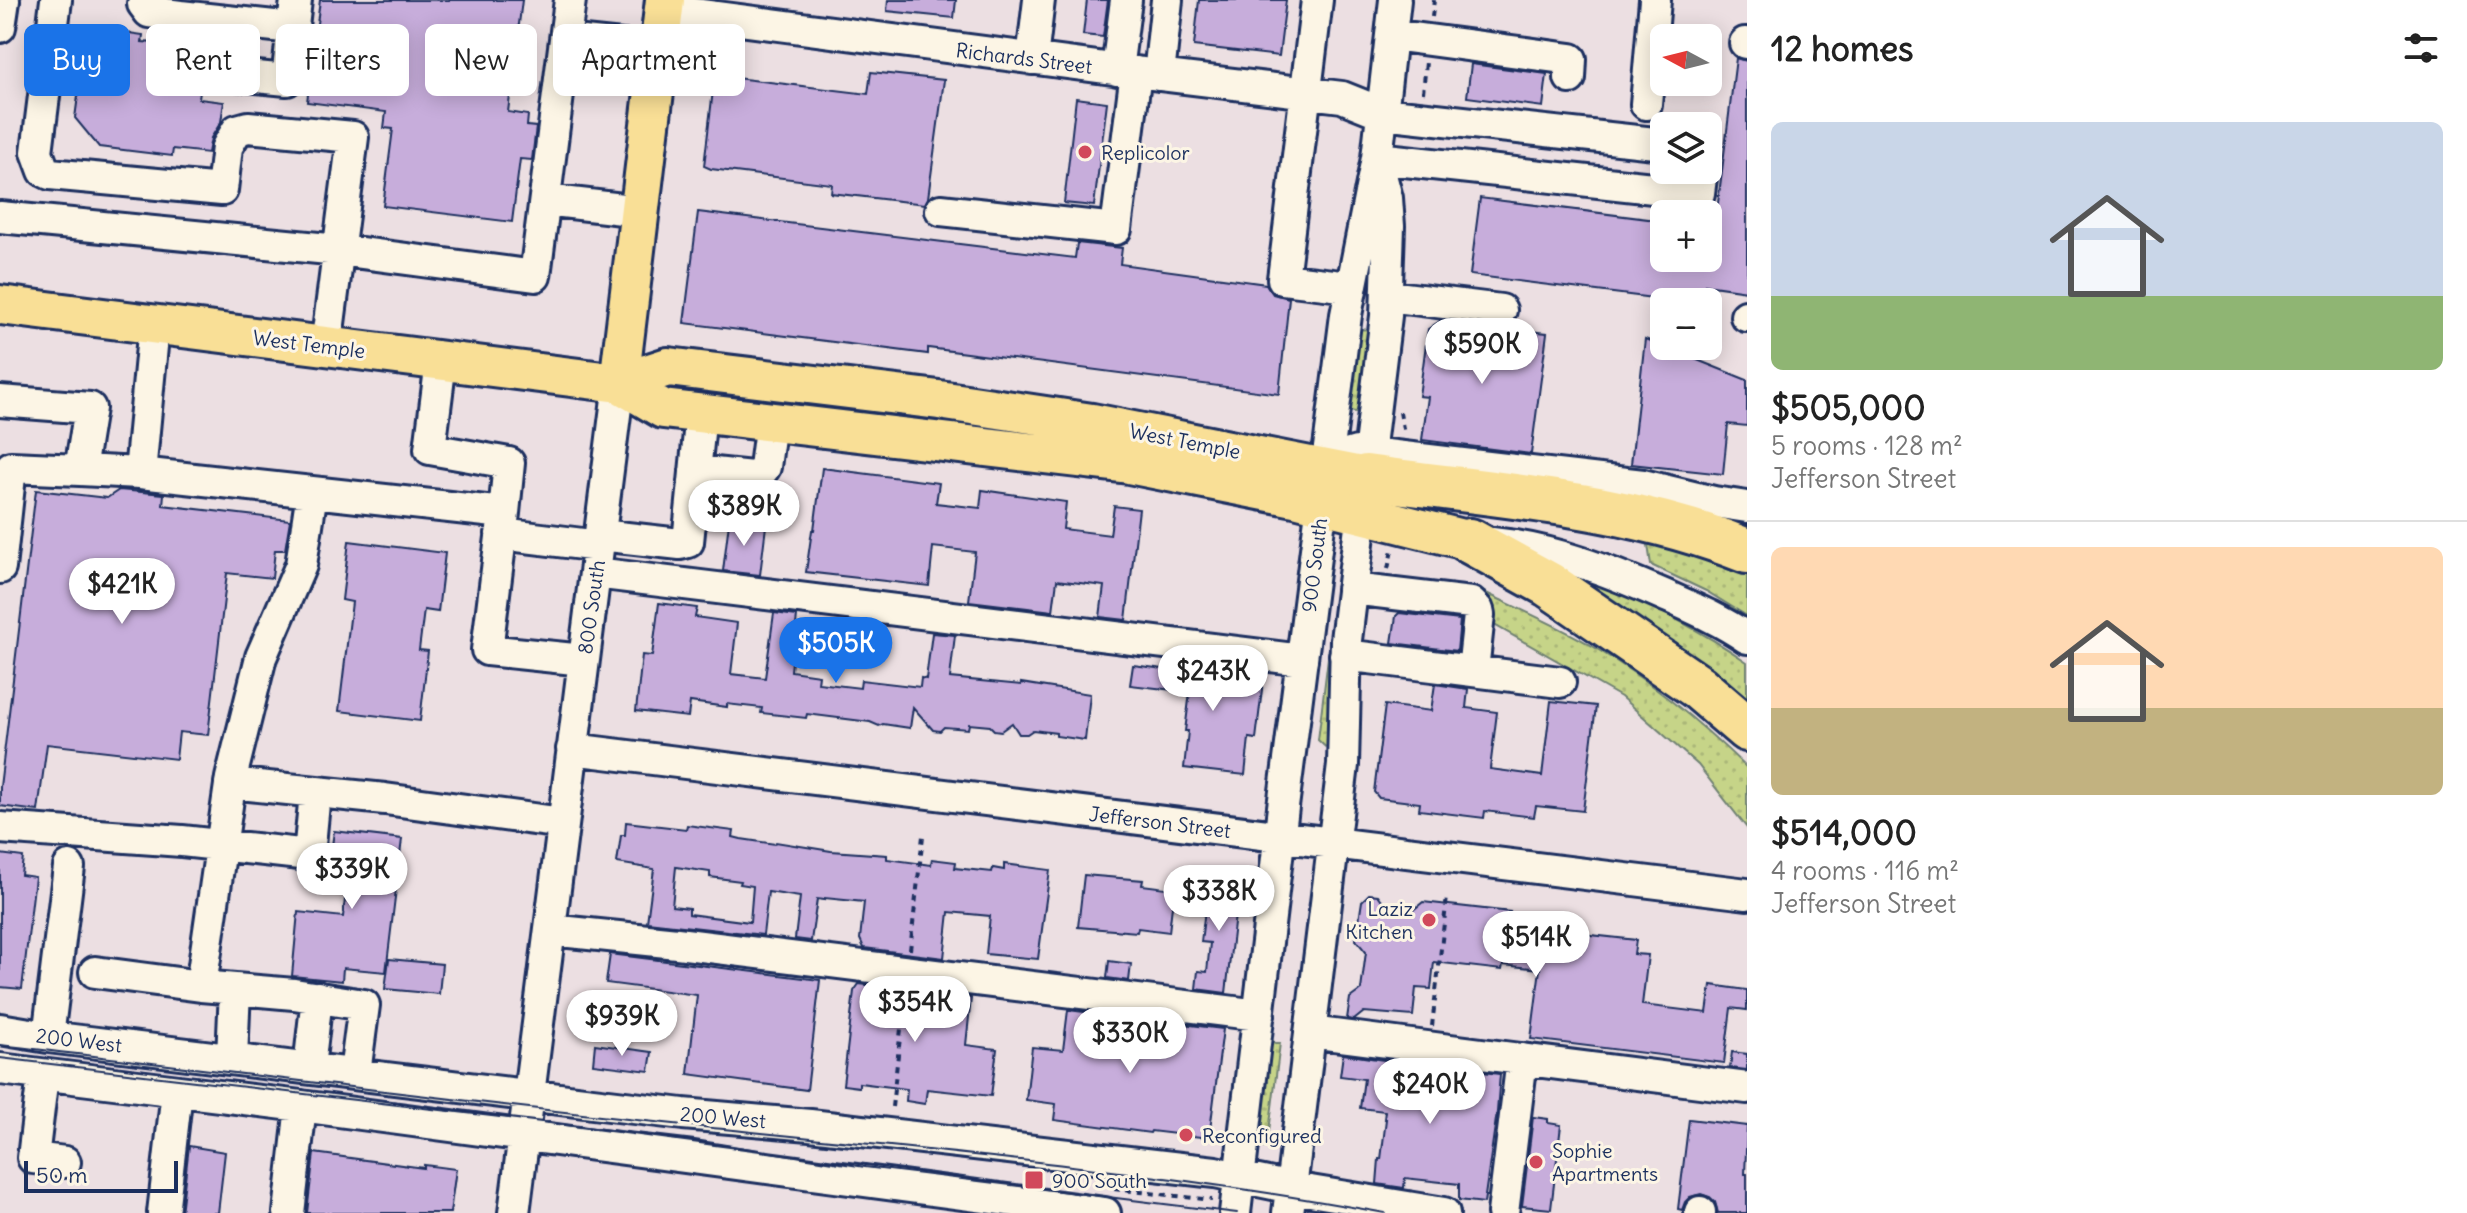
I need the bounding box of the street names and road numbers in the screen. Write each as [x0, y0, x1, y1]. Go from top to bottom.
street label: Richards Street [954, 37, 1094, 79]
street label: West Temple [251, 325, 367, 363]
street label: West Temple [1127, 418, 1243, 464]
street label: 900 South [1296, 516, 1332, 614]
street label: 800 South [572, 558, 610, 656]
street label: Jefferson Street [1088, 801, 1233, 843]
street label: 200 West [35, 1022, 124, 1058]
street label: 200 West [679, 1101, 767, 1133]

